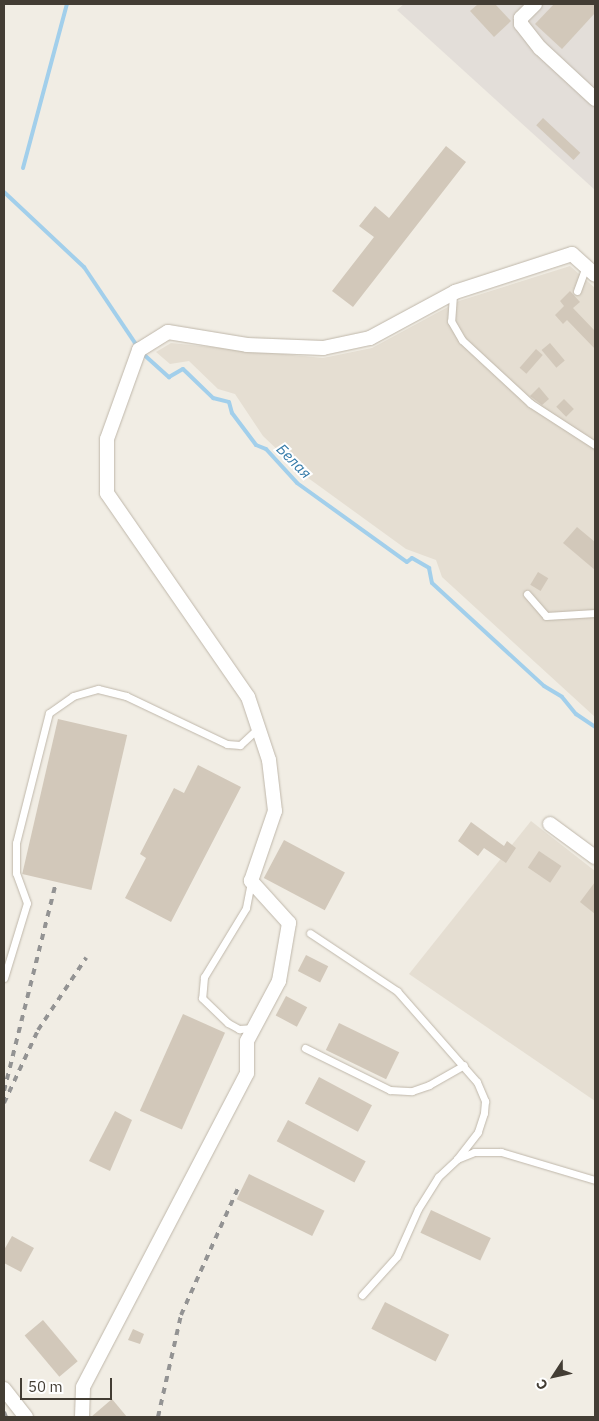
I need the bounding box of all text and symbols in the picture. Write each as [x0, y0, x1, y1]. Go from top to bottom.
water label: Белая [273, 440, 315, 482]
north arrow [529, 1351, 579, 1401]
scale bar [22, 1368, 115, 1400]
text: С [532, 1376, 552, 1394]
text: 50 m [28, 1377, 63, 1396]

